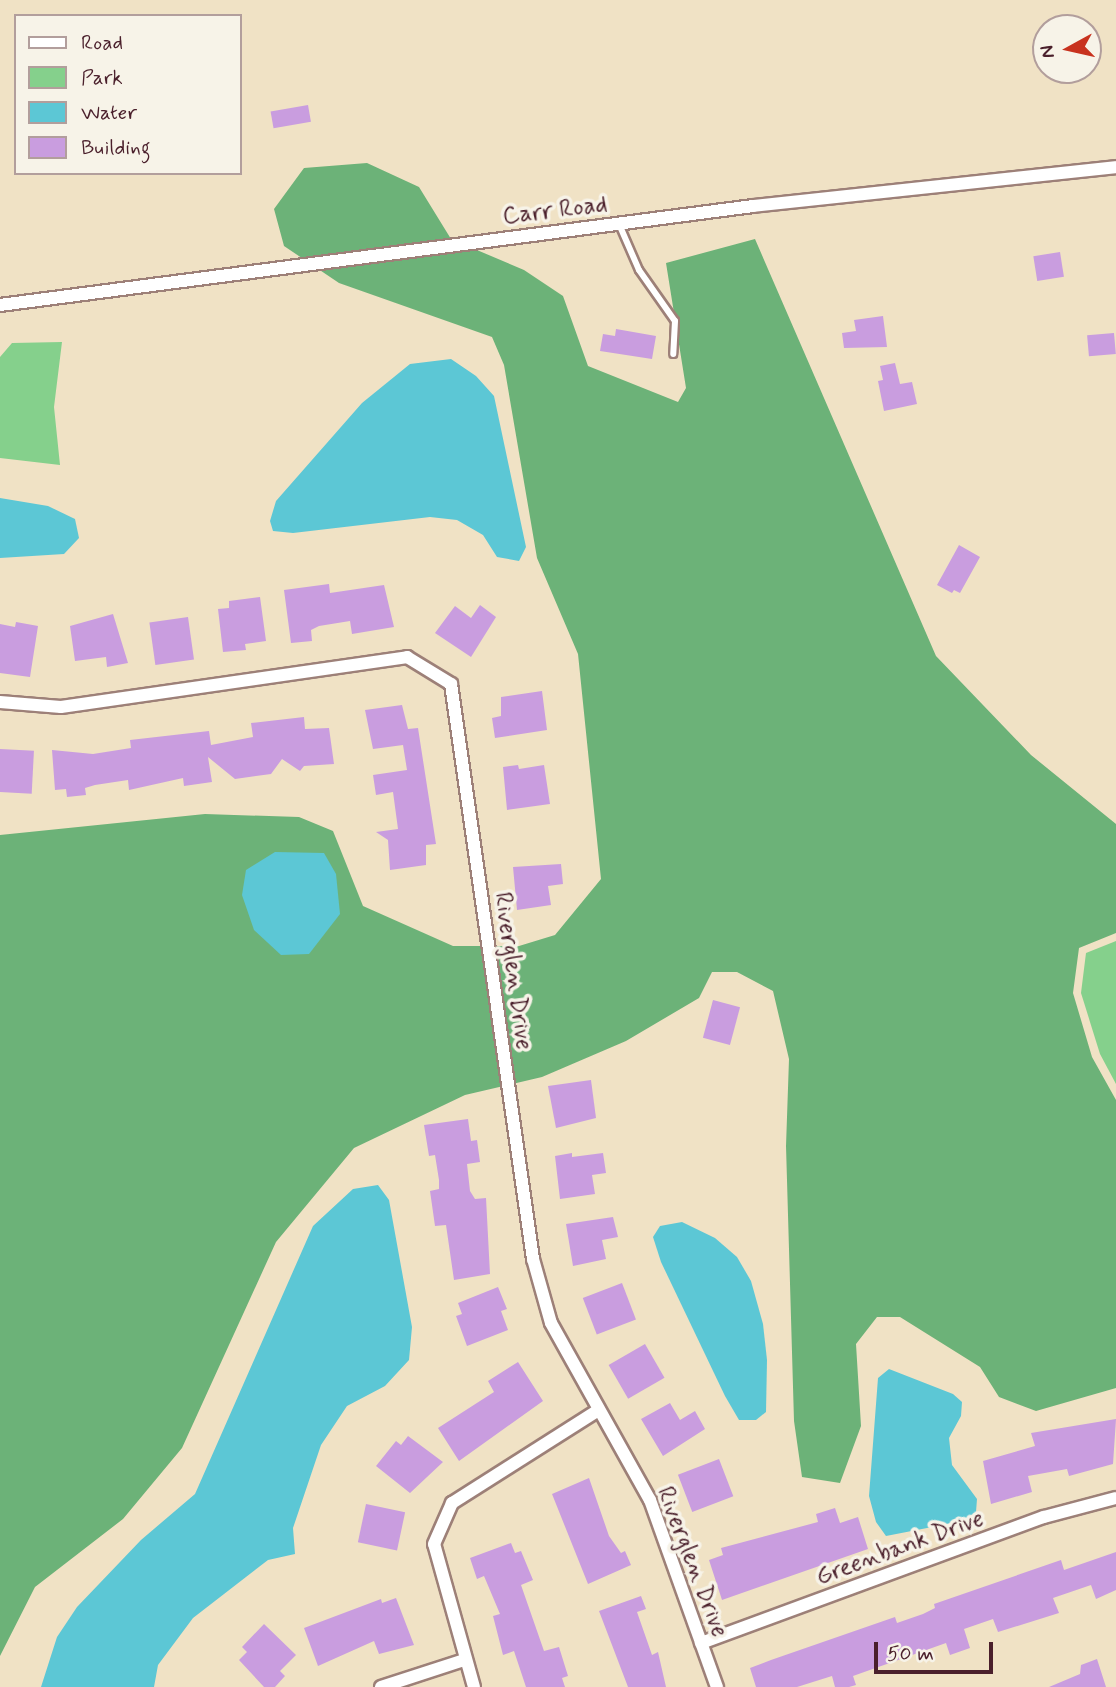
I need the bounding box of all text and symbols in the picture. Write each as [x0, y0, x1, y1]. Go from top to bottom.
legend [14, 14, 242, 175]
north arrow [1032, 14, 1102, 84]
text: Road [81, 29, 123, 57]
text: N [1034, 44, 1061, 60]
text: Park [81, 64, 123, 92]
text: Water [81, 99, 137, 127]
text: Building [81, 134, 151, 162]
street label: Carr Road [501, 190, 609, 232]
street label: Riverglen Drive [488, 890, 538, 1052]
street label: Riverglen Drive [650, 1483, 734, 1641]
street label: Greenbank Drive [812, 1504, 988, 1592]
scale bar [878, 1628, 997, 1672]
text: 50 m [887, 1640, 934, 1668]

